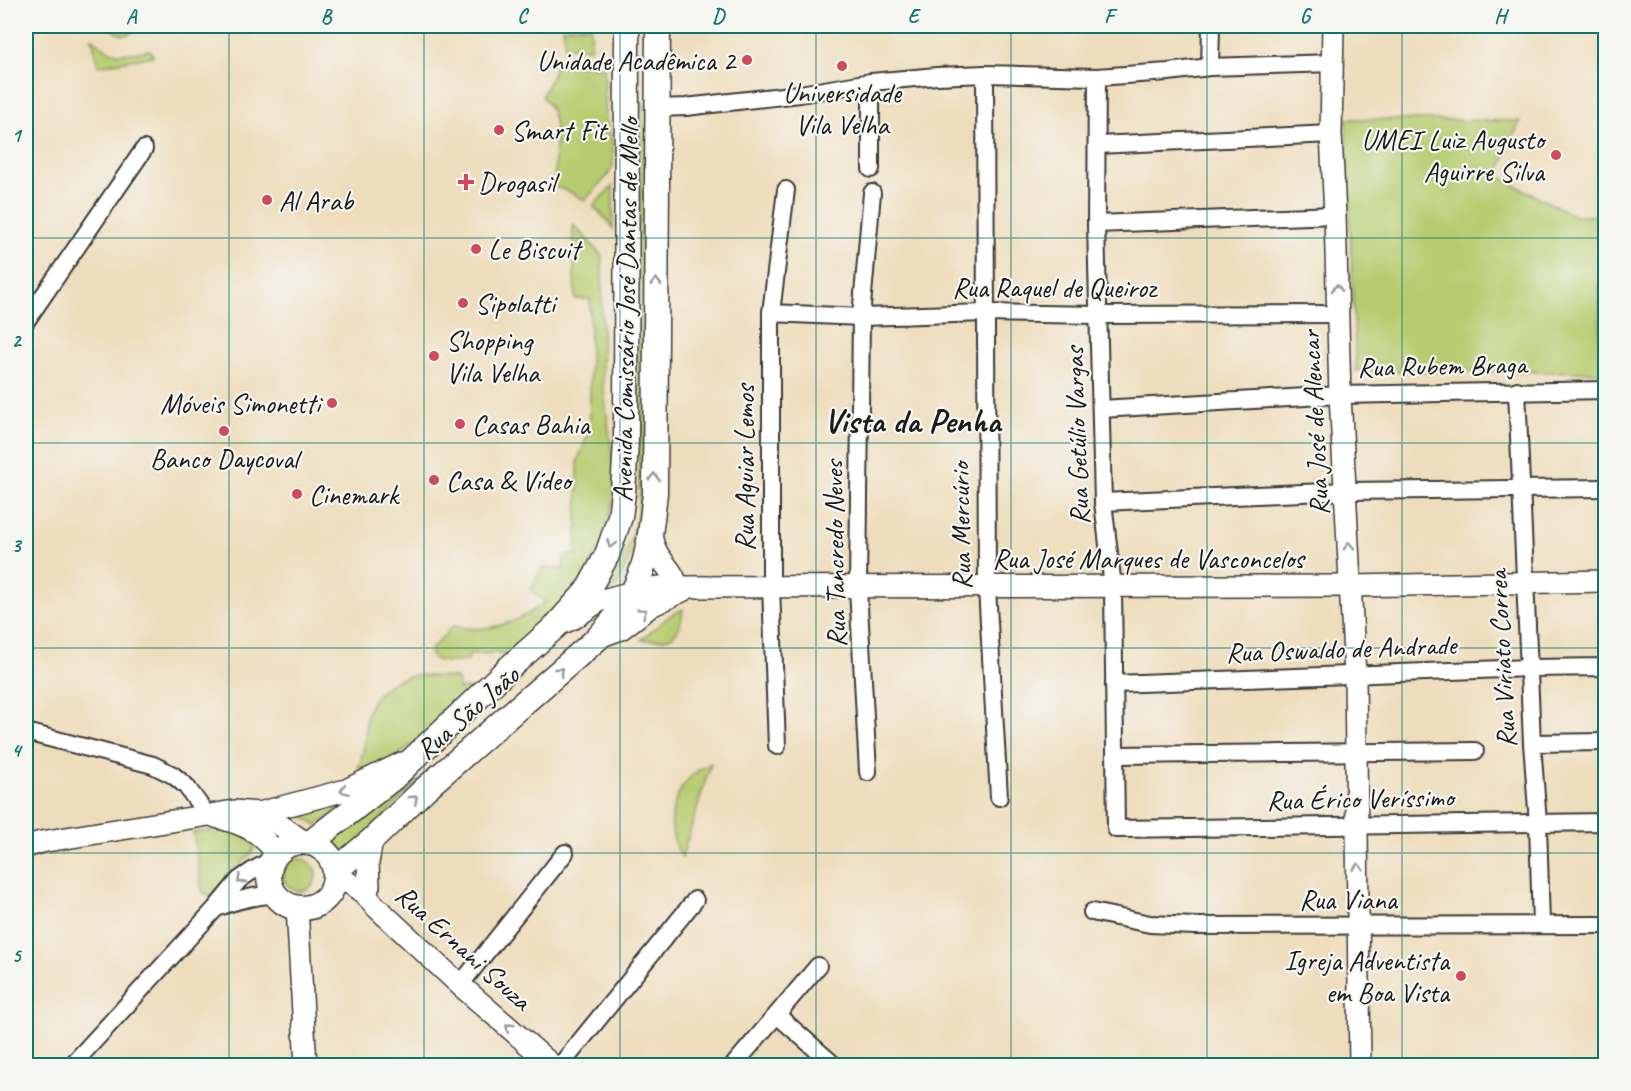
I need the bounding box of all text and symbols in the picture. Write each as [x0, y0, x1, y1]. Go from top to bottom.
text: A [126, 4, 138, 29]
text: B [321, 4, 333, 29]
text: C [517, 4, 529, 29]
text: D [712, 4, 726, 29]
text: E [908, 4, 922, 29]
text: F [1104, 4, 1118, 29]
text: G [1300, 4, 1313, 29]
text: H [1494, 4, 1509, 29]
place label: Unidade Acadêmica 2 [537, 43, 737, 78]
marker: Unidade Acadêmica 2 [740, 53, 754, 67]
marker: Universidade Vila Velha [835, 59, 849, 73]
place label: Universidade Vila Velha [783, 75, 903, 142]
place label: Smart Fit [511, 113, 609, 148]
street label: Avenida Comissário José Dantas de Mello [605, 115, 646, 502]
place label: UMEI Luiz Augusto Aguirre Silva [1361, 122, 1547, 189]
text: 1 [12, 123, 23, 148]
marker: Smart Fit [492, 123, 506, 137]
marker: UMEI Luiz Augusto Aguirre Silva [1549, 148, 1563, 162]
place label: Drogasil [478, 165, 560, 200]
marker: Drogasil [459, 175, 473, 189]
place label: Al Arab [279, 183, 355, 218]
marker: Al Arab [260, 193, 274, 207]
place label: Le Biscuit [488, 232, 583, 267]
marker: Le Biscuit [469, 242, 483, 256]
street label: Rua Raquel de Queiroz [952, 270, 1158, 305]
one-way arrow [650, 277, 662, 286]
one-way arrow [1331, 284, 1343, 293]
place label: Sipolatti [475, 286, 559, 321]
marker: Sipolatti [456, 296, 470, 310]
place label: Shopping Vila Velha [446, 323, 541, 390]
text: 2 [12, 328, 23, 353]
street label: Rua José de Alencar [1292, 328, 1337, 516]
street label: Rua Getúlio Vargas [1056, 344, 1097, 526]
street label: Rua Rubem Braga [1357, 346, 1529, 384]
marker: Shopping Vila Velha [427, 349, 441, 363]
street label: Rua Aguiar Lemos [727, 382, 762, 551]
place label: Móveis Simonetti [160, 386, 324, 421]
marker: Móveis Simonetti [325, 396, 339, 410]
district label: Vista da Penha [824, 399, 1003, 442]
place label: Casas Bahia [472, 407, 591, 442]
marker: Casas Bahia [453, 417, 467, 431]
marker: Banco Daycoval [217, 424, 231, 438]
place label: Banco Daycoval [150, 441, 303, 476]
street label: Rua Tancredo Neves [815, 458, 854, 648]
street label: Rua Mercúrio [942, 459, 979, 590]
place label: Casa & Vídeo [446, 463, 574, 498]
one-way arrow [648, 472, 660, 481]
marker: Casa & Vídeo [427, 473, 441, 487]
place label: Cinemark [309, 477, 401, 512]
marker: Cinemark [290, 487, 304, 501]
text: 3 [12, 533, 23, 558]
one-way arrow [606, 538, 618, 549]
street label: Rua José Marques de Vasconcelos [992, 541, 1306, 576]
one-way arrow [1342, 541, 1355, 550]
street label: Rua Viriato Correa [1479, 567, 1524, 749]
one-way arrow [637, 608, 648, 619]
street label: Rua Oswaldo de Andrade [1225, 627, 1459, 670]
street label: Rua São João [408, 657, 528, 767]
one-way arrow [553, 667, 564, 678]
text: 4 [12, 738, 24, 763]
street label: Rua Érico Veríssimo [1266, 779, 1457, 818]
one-way arrow [339, 783, 350, 795]
one-way arrow [406, 796, 417, 807]
one-way arrow [1351, 862, 1364, 871]
one-way arrow [237, 873, 247, 884]
street label: Rua Ernani Souza [388, 877, 540, 1019]
street label: Rua Viana [1299, 882, 1399, 917]
text: 5 [12, 943, 23, 968]
place label: Igreja Adventista em Boa Vista [1285, 943, 1451, 1010]
marker: Igreja Adventista em Boa Vista [1454, 969, 1468, 983]
one-way arrow [505, 1023, 516, 1034]

